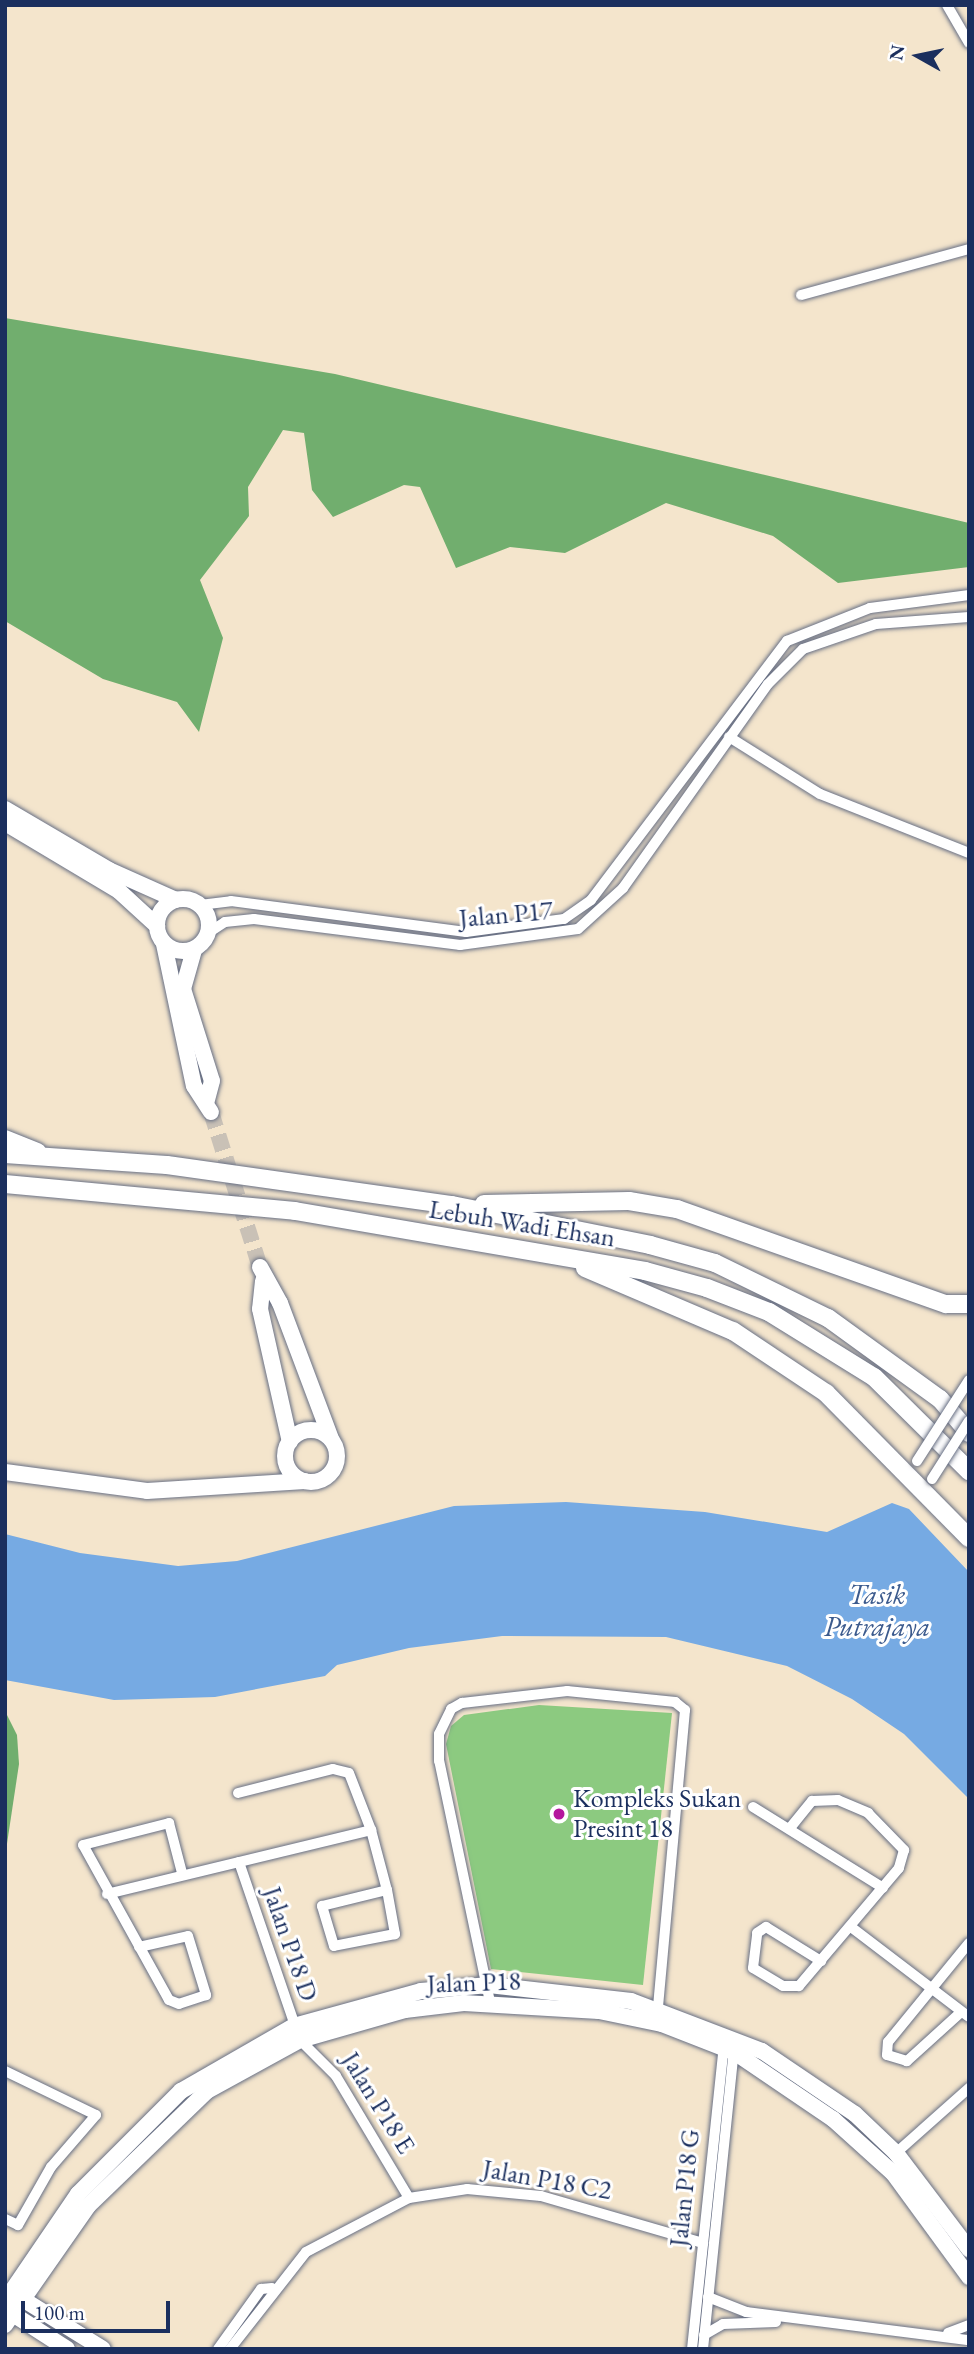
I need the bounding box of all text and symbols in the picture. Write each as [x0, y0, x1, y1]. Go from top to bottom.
north arrow [883, 21, 953, 91]
text: N [883, 43, 910, 62]
street label: Jalan P17 [458, 895, 554, 935]
street label: Lebuh Wadi Ehsan [427, 1194, 617, 1254]
water label: Tasik Putrajaya [824, 1577, 930, 1643]
place label: Kompleks Sukan Presint 18 [573, 1783, 741, 1844]
marker: Kompleks Sukan Presint 18 [551, 1806, 567, 1822]
street label: Jalan P18 D [256, 1883, 324, 2005]
street label: Jalan P18 [426, 1966, 522, 2000]
street label: Jalan P18 E [335, 2046, 421, 2160]
street label: Jalan P18 G [663, 2128, 707, 2248]
street label: Jalan P18 C2 [480, 2153, 614, 2207]
scale bar [24, 2288, 173, 2332]
text: 100 m [34, 2299, 85, 2326]

